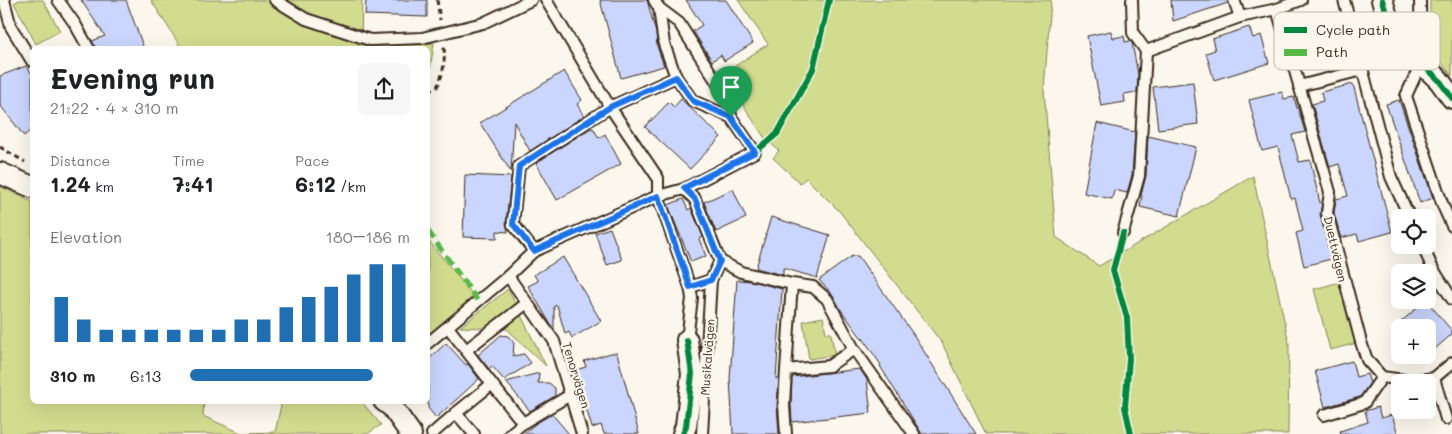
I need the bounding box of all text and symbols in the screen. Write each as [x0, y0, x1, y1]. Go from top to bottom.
legend [1274, 12, 1440, 70]
text: Cycle path [1316, 20, 1390, 39]
text: Path [1316, 42, 1347, 61]
text: Evening run [50, 60, 215, 96]
button: share [358, 63, 410, 115]
pin [710, 66, 752, 117]
icon: arrive [717, 73, 745, 101]
text: 21:22 · 4 × 310 m [50, 97, 179, 118]
text: Distance [50, 151, 110, 170]
text: Time [173, 151, 205, 170]
text: Pace [295, 151, 330, 170]
text: 1.24 [50, 170, 91, 197]
text: 7:41 [173, 170, 214, 197]
text: 6:12 [295, 170, 336, 197]
text: km [91, 177, 114, 196]
text: /km [336, 177, 366, 196]
map controls [1391, 209, 1436, 419]
button: locate [1391, 209, 1436, 254]
street label: Duettvägen [1321, 214, 1351, 284]
text: Elevation [50, 226, 122, 247]
text: 180–186 m [326, 226, 410, 247]
button: layers [1391, 264, 1436, 309]
street label: Musikalvägen [696, 318, 718, 396]
button: + [1391, 319, 1436, 364]
street label: Tenorvägen [559, 340, 595, 410]
text: 310 m [50, 365, 95, 386]
text: 6:13 [130, 365, 161, 386]
button: − [1391, 374, 1436, 419]

